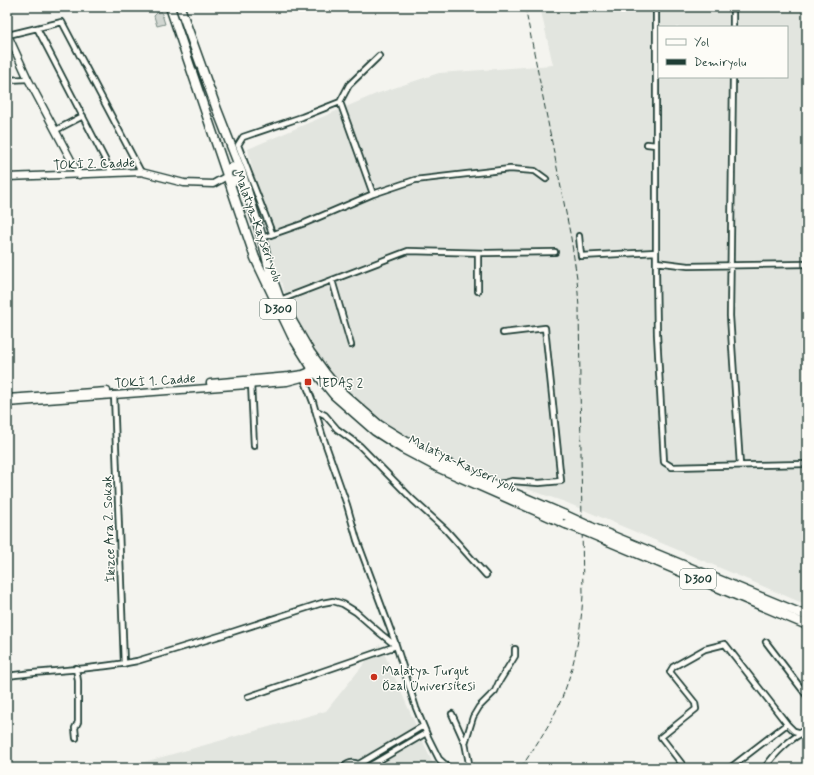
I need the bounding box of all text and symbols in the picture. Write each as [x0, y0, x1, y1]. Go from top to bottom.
legend [658, 26, 788, 78]
text: Yol [694, 35, 709, 51]
text: Demiryolu [694, 55, 747, 71]
street label: TOKİ 2. Cadde [53, 155, 135, 174]
street label: Malatya-Kayseri yolu [230, 168, 286, 285]
road number: D300 [260, 299, 296, 319]
street label: TOKİ 1. Cadde [114, 370, 196, 393]
place label: TEDAŞ 2 [316, 375, 364, 392]
marker: TEDAŞ 2 [303, 377, 313, 387]
street label: Malatya-Kayseri yolu [406, 432, 520, 497]
street label: İkizce Ara 2. Sokak [99, 475, 120, 583]
road number: D300 [680, 569, 716, 589]
place label: Malatya Turgut Özal Üniversitesi [382, 663, 476, 695]
marker: Malatya Turgut Özal Üniversitesi [369, 672, 379, 682]

